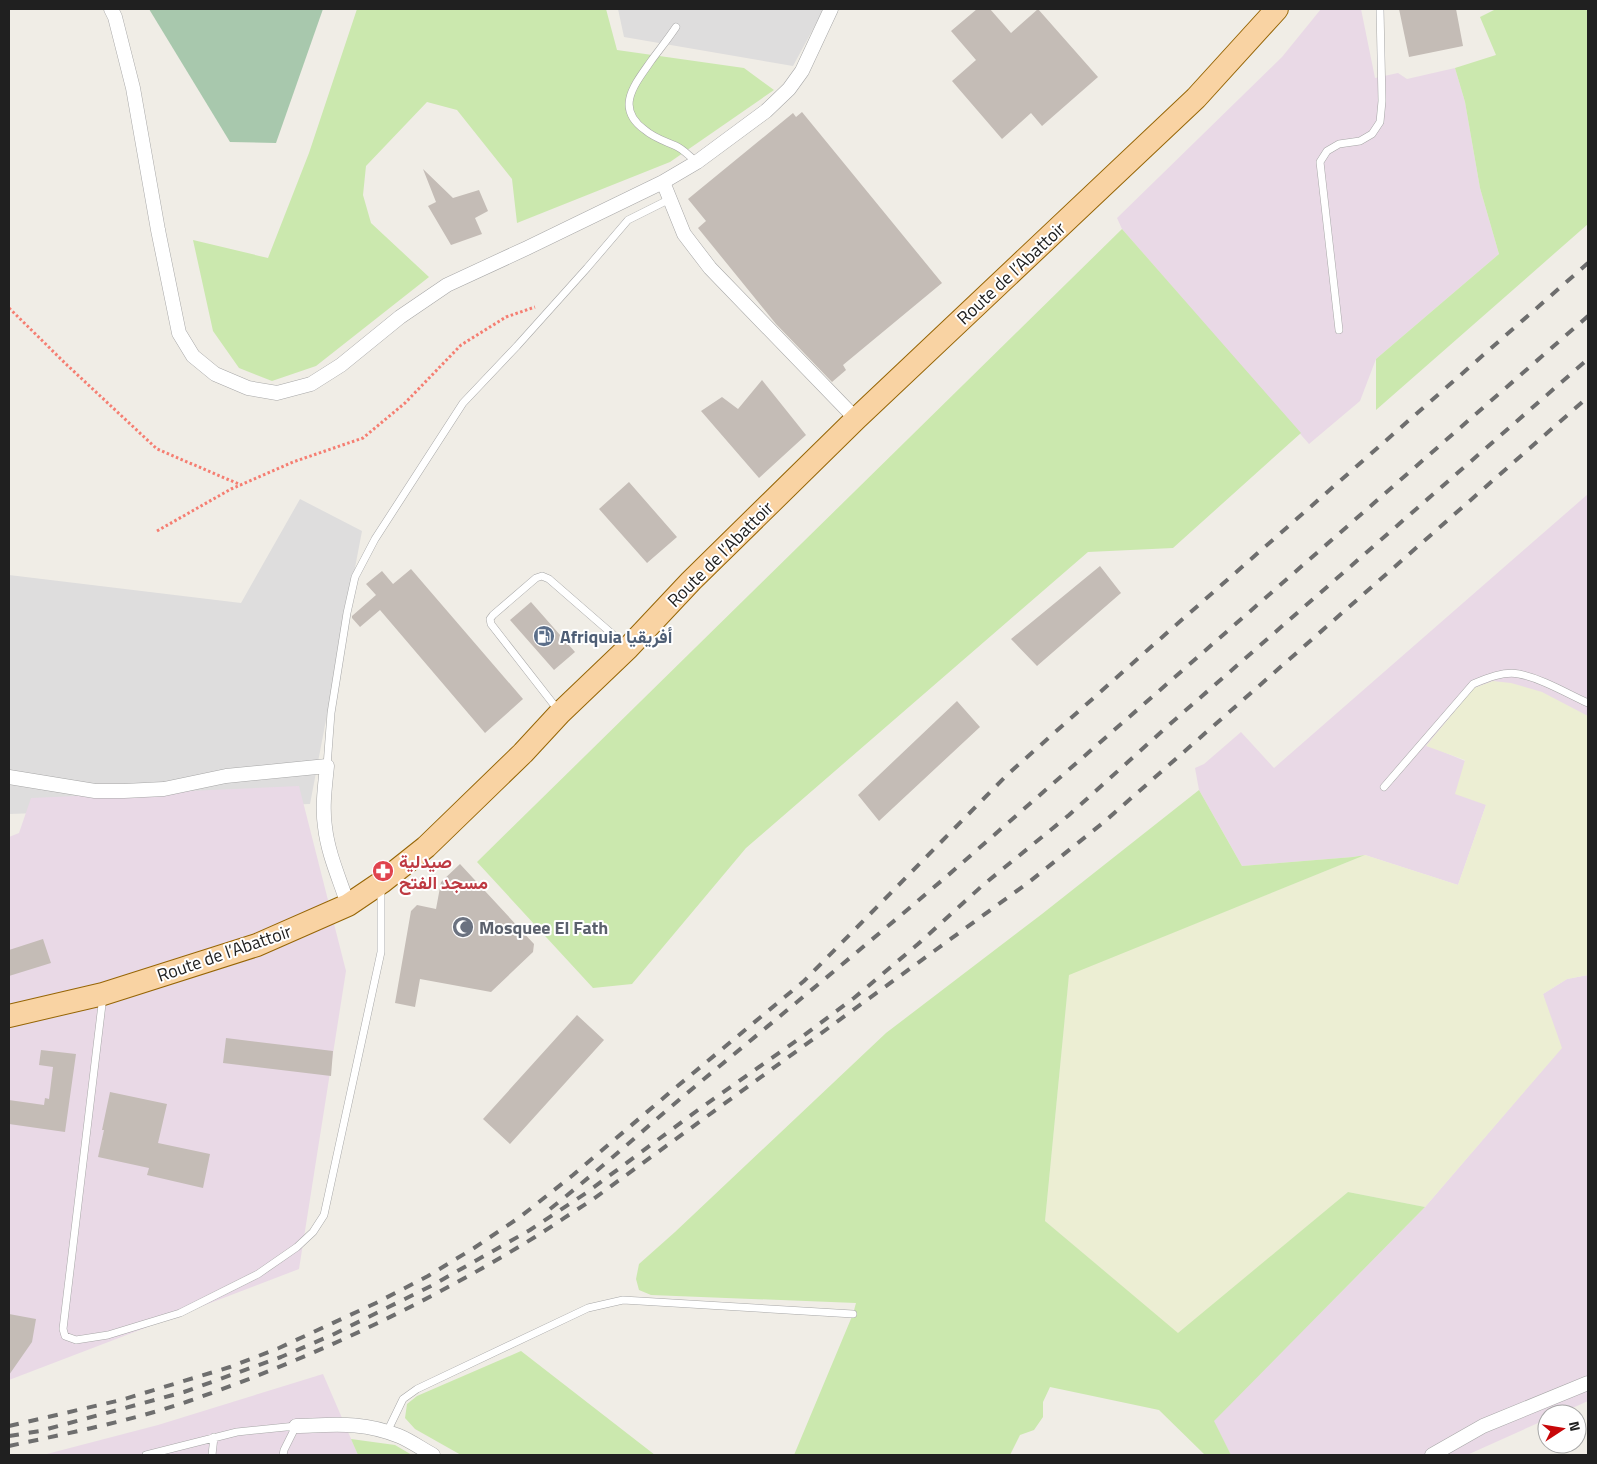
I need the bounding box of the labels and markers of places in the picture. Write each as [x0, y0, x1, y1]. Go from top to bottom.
place label: Afriquia أفريقيا [560, 623, 673, 650]
fuel station icon: Afriquia أفريقيا [532, 624, 556, 648]
place label: صيدلية مسجد الفتح [399, 848, 488, 896]
pharmacy icon: صيدلية مسجد الفتح [371, 859, 395, 883]
place label: Mosquee El Fath [479, 914, 608, 941]
mosque icon: Mosquee El Fath [451, 915, 475, 939]

